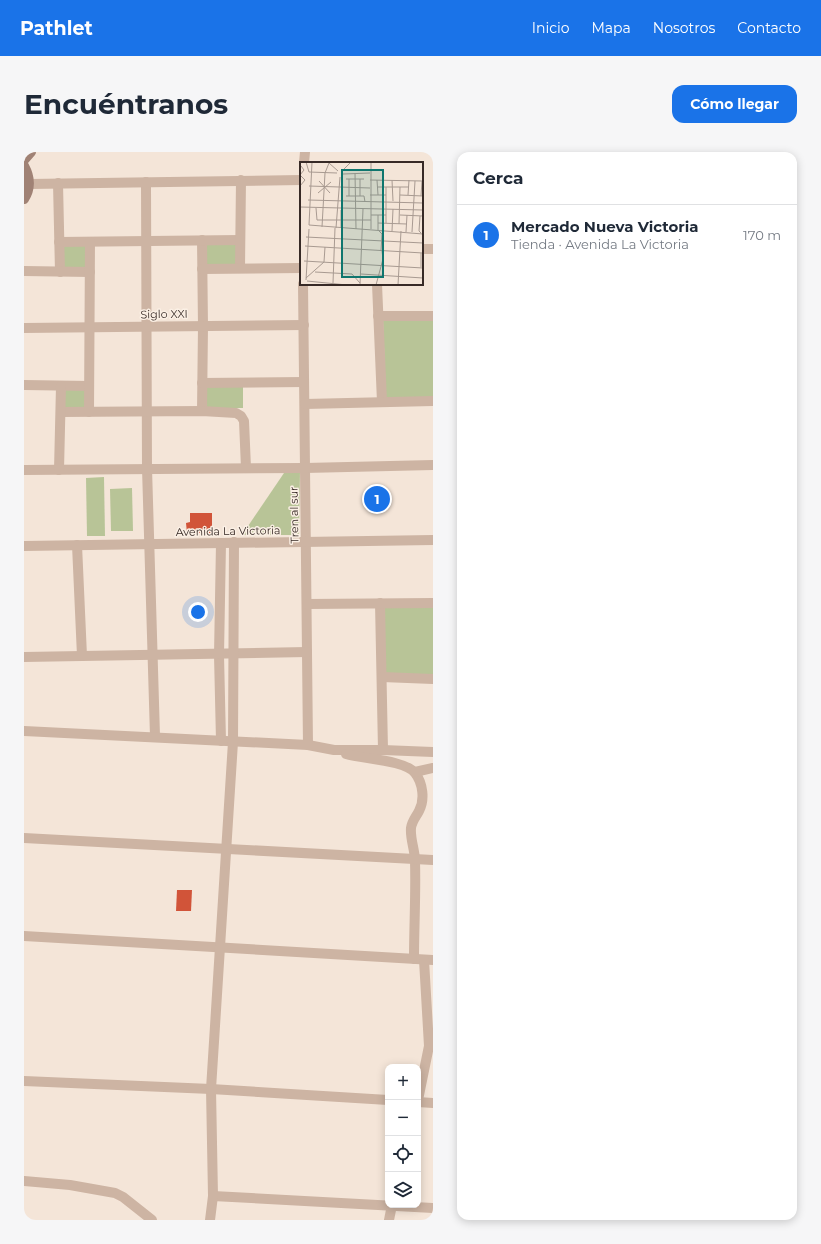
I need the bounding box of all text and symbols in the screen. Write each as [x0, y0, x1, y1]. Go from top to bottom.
text: Pathlet [20, 17, 93, 40]
text: Inicio [532, 19, 569, 37]
text: Mapa [591, 19, 631, 37]
text: Nosotros [653, 19, 715, 37]
text: Contacto [737, 19, 801, 37]
button: Cómo llegar [672, 85, 797, 123]
text: Encuéntranos [24, 87, 228, 121]
inset map [300, 162, 423, 285]
text: Cerca [473, 168, 523, 188]
text: Mercado Nueva Victoria [511, 217, 699, 236]
text: 1 [483, 227, 489, 243]
text: 170 m [743, 227, 781, 243]
text: Tienda · Avenida La Victoria [511, 236, 689, 252]
street label: Siglo XXI [140, 307, 188, 321]
pin: 1 [364, 484, 390, 514]
street label: Tren al sur [287, 486, 301, 544]
street label: Avenida La Victoria [176, 523, 280, 539]
your location [188, 602, 208, 622]
map controls [385, 1064, 421, 1208]
button: + [385, 1064, 421, 1100]
button: − [385, 1100, 421, 1136]
button: locate [385, 1136, 421, 1172]
button: layers [385, 1172, 421, 1208]

